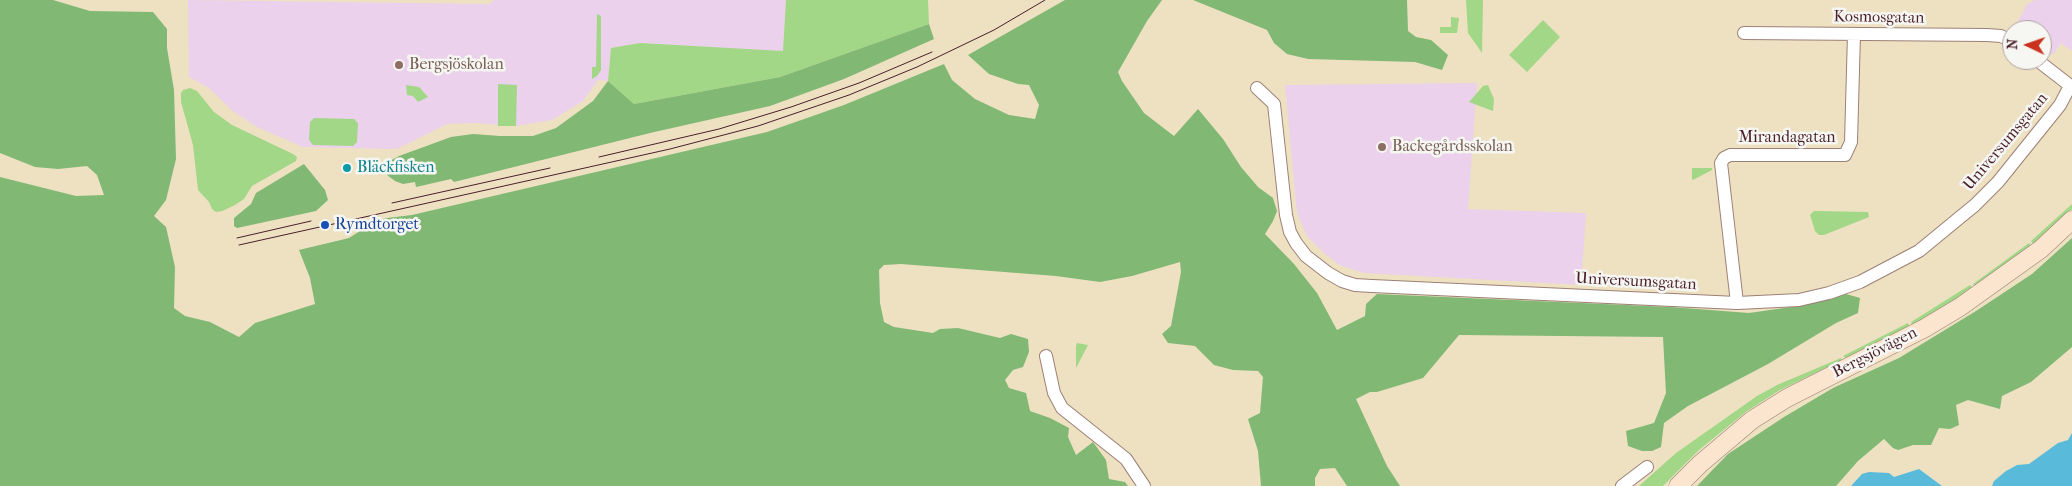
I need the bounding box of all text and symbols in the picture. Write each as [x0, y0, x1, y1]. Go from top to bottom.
street label: Kosmosgatan [1833, 8, 1925, 28]
north arrow [2002, 20, 2052, 70]
text: N [2004, 38, 2021, 50]
place label: Bergsjöskolan [409, 55, 504, 75]
marker: Bergsjöskolan [393, 59, 405, 71]
street label: Universumsgatan [1960, 89, 2052, 195]
street label: Mirandagatan [1738, 128, 1836, 148]
place label: Backegårdsskolan [1392, 137, 1513, 157]
marker: Backegårdsskolan [1376, 141, 1388, 153]
place label: Bläckfisken [357, 158, 435, 178]
marker: Bläckfisken [341, 162, 353, 174]
place label: Rymdtorget [335, 215, 419, 235]
marker: Rymdtorget [319, 219, 331, 231]
street label: Universumsgatan [1575, 269, 1697, 295]
street label: Bergsjövägen [1829, 323, 1921, 383]

